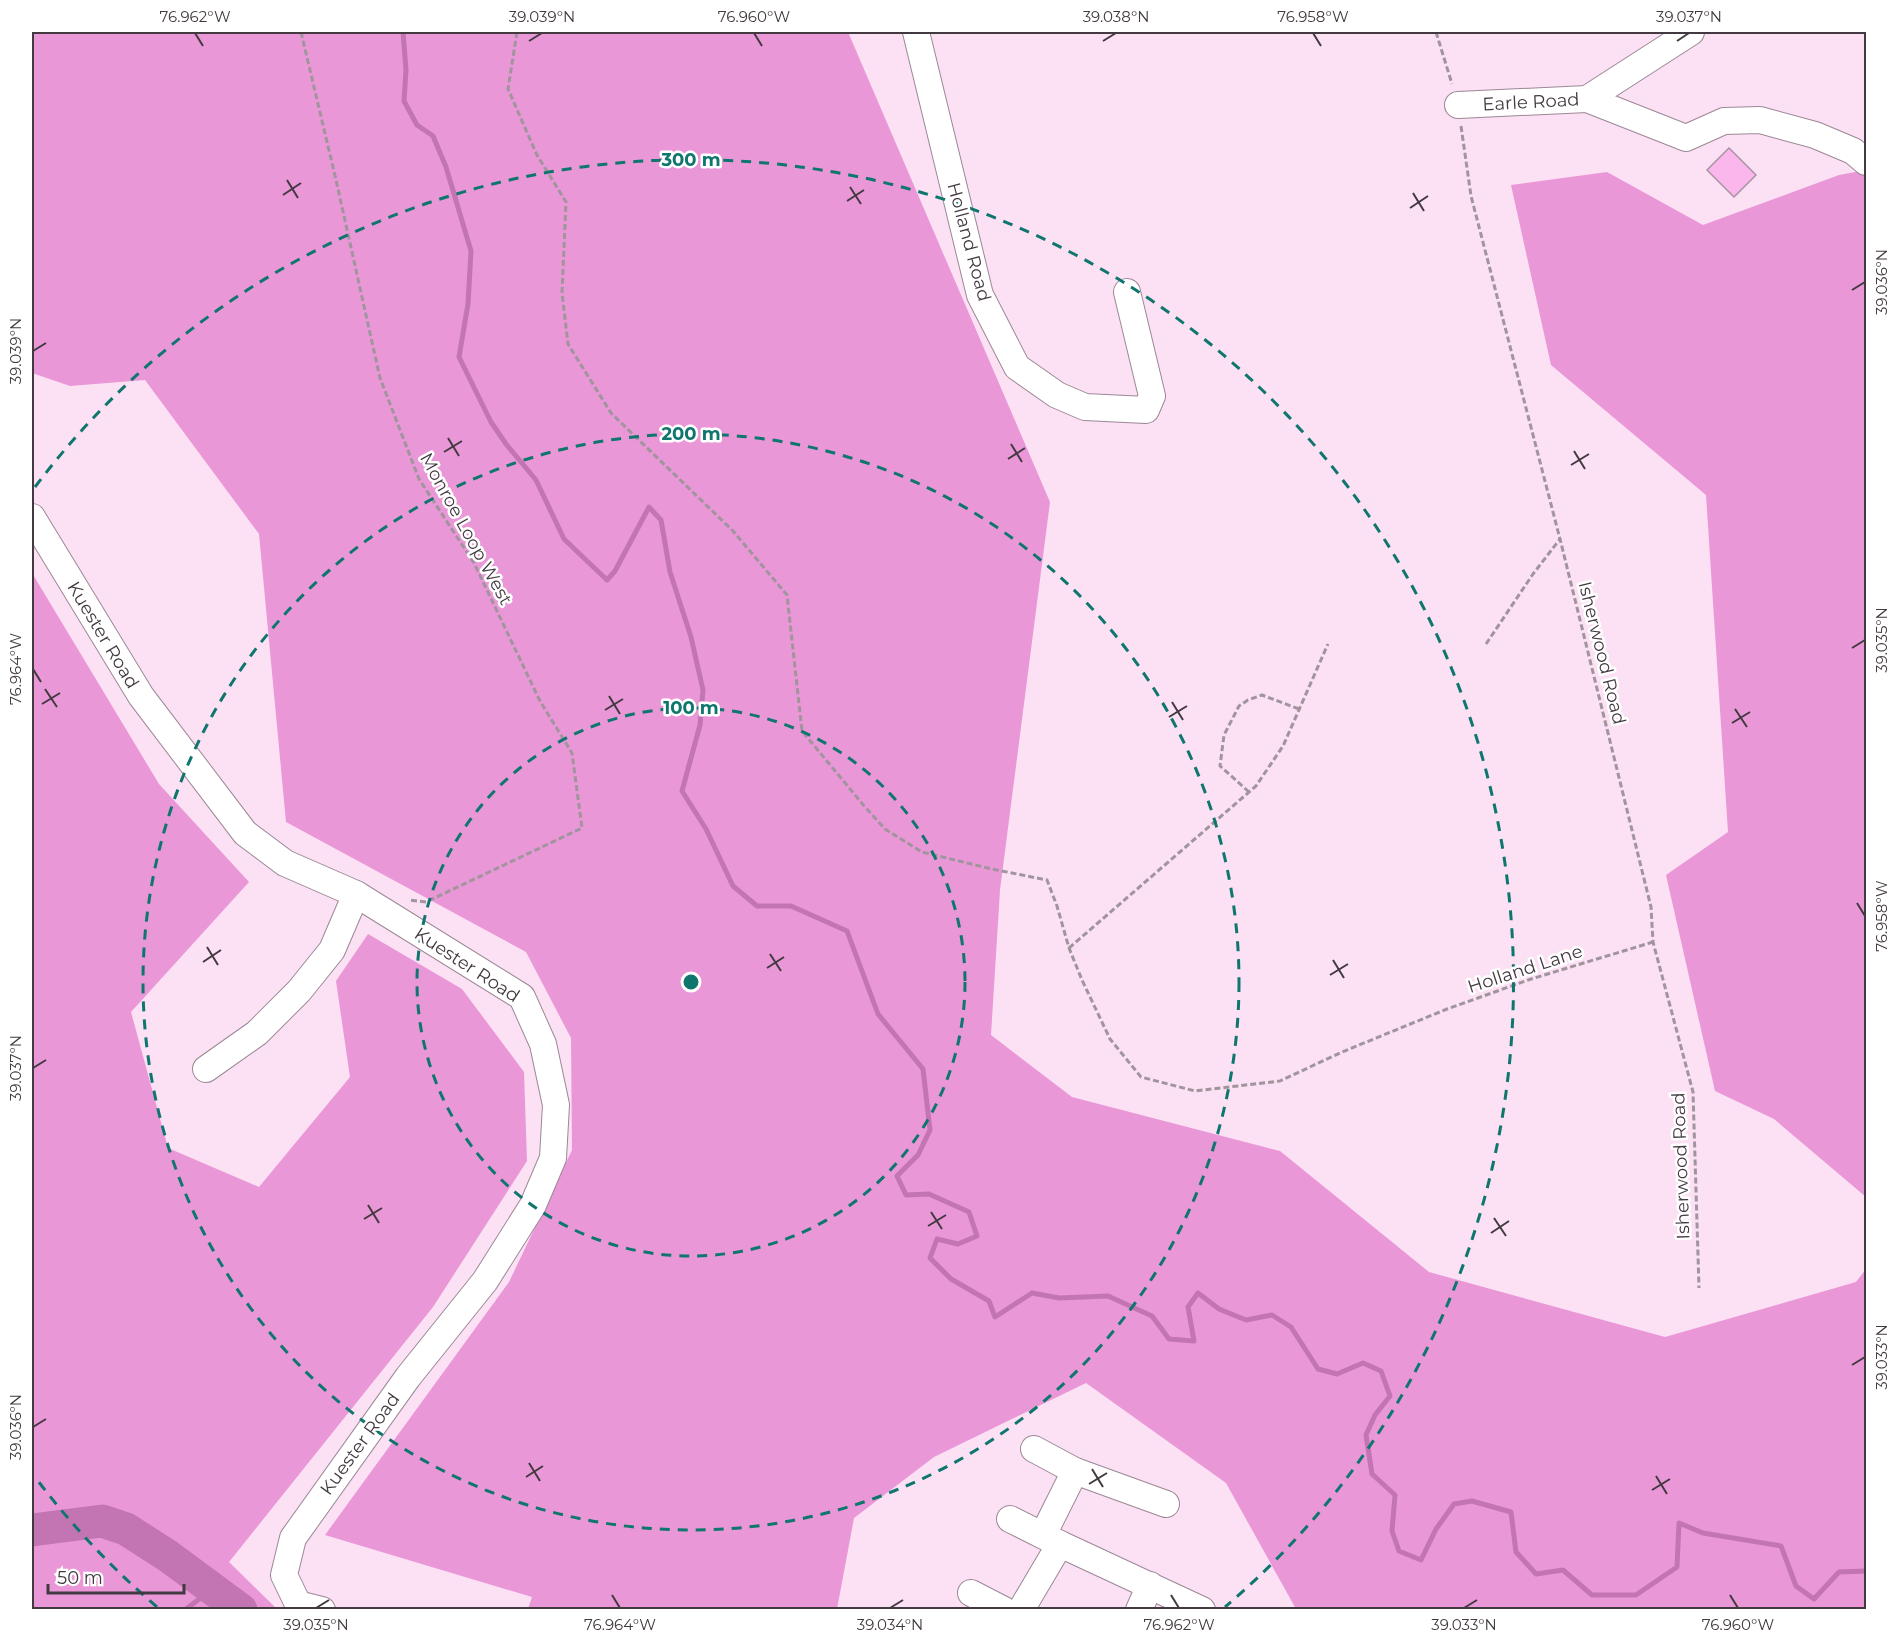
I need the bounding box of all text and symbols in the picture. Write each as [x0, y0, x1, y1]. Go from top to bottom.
text: 76.962°W [159, 7, 231, 26]
text: 39.039°N [509, 7, 575, 26]
text: 76.960°W [718, 7, 791, 26]
text: 39.038°N [1083, 7, 1149, 26]
text: 76.958°W [1277, 7, 1349, 26]
text: 39.037°N [1656, 7, 1722, 26]
street label: Earle Road [1482, 88, 1580, 116]
text: 300 m [660, 149, 721, 171]
street label: Holland Road [943, 180, 995, 304]
text: 39.036°N [1872, 249, 1891, 315]
text: 39.039°N [6, 318, 25, 384]
text: 200 m [661, 423, 721, 445]
street label: Monroe Loop West [415, 449, 517, 609]
street label: Kuester Road [62, 577, 144, 693]
street label: Isherwood Road [1574, 579, 1630, 727]
text: 39.035°N [1872, 607, 1891, 673]
text: 76.964°W [6, 633, 25, 705]
text: 100 m [663, 697, 719, 719]
text: 76.958°W [1872, 880, 1891, 952]
street label: Kuester Road [410, 923, 524, 1007]
street label: Holland Lane [1465, 940, 1585, 998]
centre of rings [681, 972, 701, 992]
text: 39.037°N [6, 1035, 25, 1101]
street label: Isherwood Road [1667, 1092, 1695, 1240]
text: 39.033°N [1872, 1324, 1891, 1390]
street label: Kuester Road [316, 1389, 404, 1499]
text: 39.036°N [6, 1394, 25, 1460]
scale bar [48, 1557, 184, 1595]
text: 50 m [57, 1567, 103, 1589]
text: 39.035°N [283, 1615, 349, 1634]
text: 76.964°W [584, 1615, 656, 1634]
text: 39.034°N [857, 1615, 923, 1634]
text: 76.962°W [1143, 1615, 1215, 1634]
text: 39.033°N [1431, 1615, 1497, 1634]
text: 76.960°W [1702, 1615, 1775, 1634]

